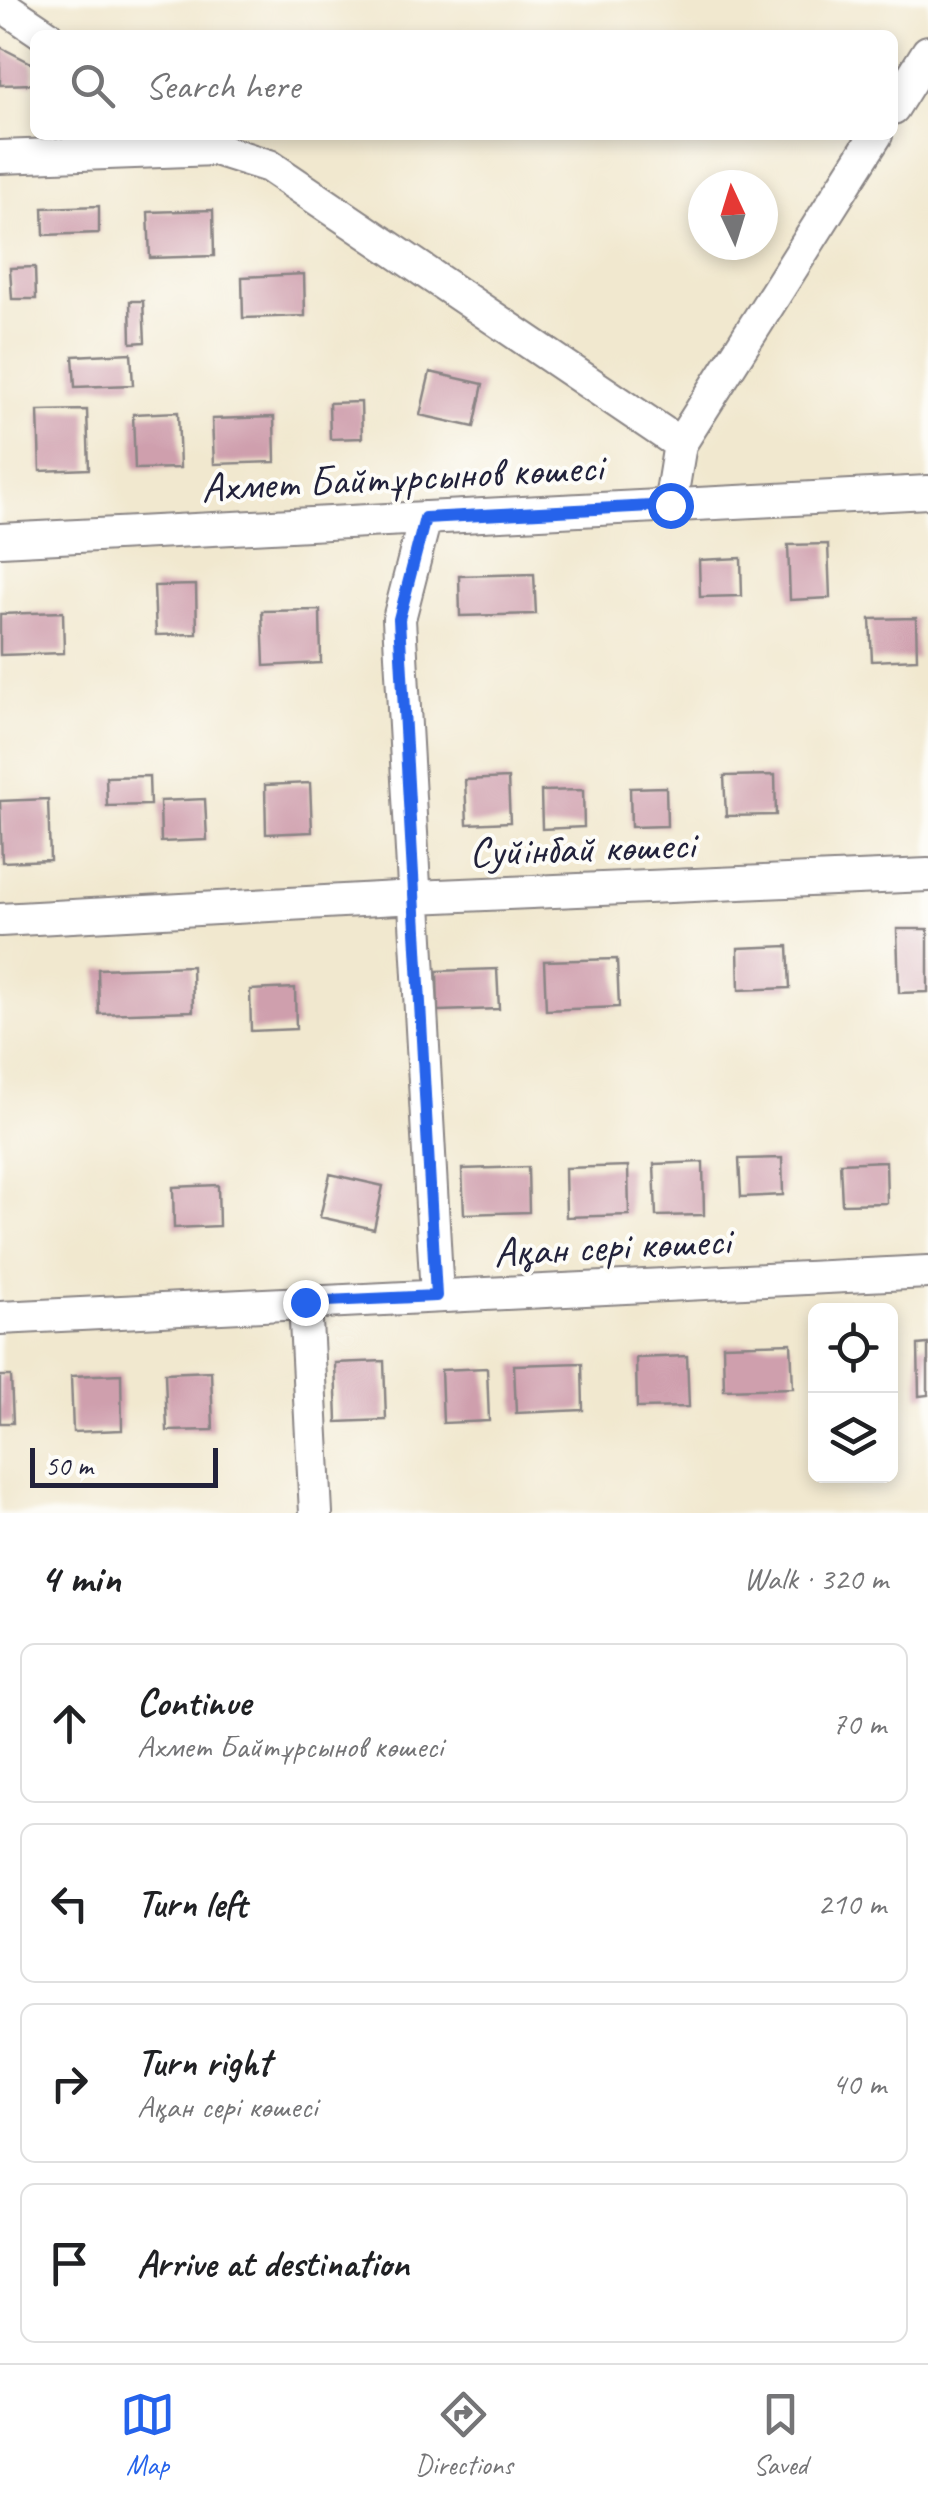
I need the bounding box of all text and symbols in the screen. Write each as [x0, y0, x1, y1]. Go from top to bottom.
search box [30, 30, 898, 140]
icon: search [65, 58, 120, 113]
text: Search here [145, 62, 300, 109]
north arrow [688, 170, 778, 260]
street label: Ахмет Байтұрсынов көшесі [200, 440, 609, 514]
route start [648, 483, 694, 529]
street label: Суйінбай көшесі [468, 818, 701, 879]
street label: Ақан сері көшесі [492, 1214, 737, 1279]
route end [283, 1280, 329, 1326]
map controls [808, 1303, 898, 1483]
button: locate [808, 1303, 898, 1393]
button: layers [808, 1393, 898, 1483]
scale bar [30, 1443, 218, 1488]
text: 50 m [45, 1448, 93, 1483]
text: 4 min [40, 1552, 120, 1605]
text: Walk · 320 m [744, 1558, 888, 1599]
text: Continue [137, 1679, 251, 1726]
icon: ahead [42, 1696, 97, 1751]
text: 70 m [832, 1703, 886, 1744]
text: Ахмет Байтұрсынов көшесі [137, 1726, 443, 1767]
icon: left [42, 1876, 97, 1931]
text: Turn left [137, 1880, 247, 1927]
text: 210 m [817, 1883, 886, 1924]
text: Turn right [137, 2039, 271, 2086]
icon: right [42, 2056, 97, 2111]
text: 40 m [832, 2063, 886, 2104]
text: Ақан сері көшесі [137, 2086, 317, 2127]
icon: arrive [42, 2236, 97, 2291]
text: Arrive at destination [137, 2240, 409, 2287]
tab: Map [120, 2387, 175, 2482]
tab: Directions [415, 2387, 513, 2482]
tab: Saved [753, 2387, 808, 2482]

